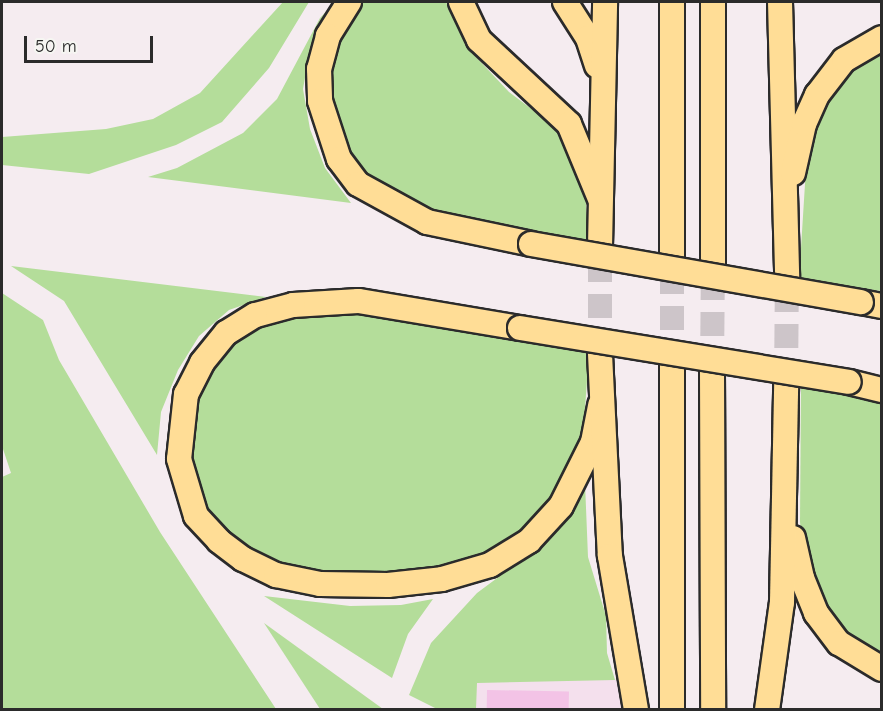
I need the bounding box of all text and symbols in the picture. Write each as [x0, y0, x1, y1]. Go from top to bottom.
scale bar [27, 24, 156, 62]
text: 50 m [35, 36, 77, 57]

